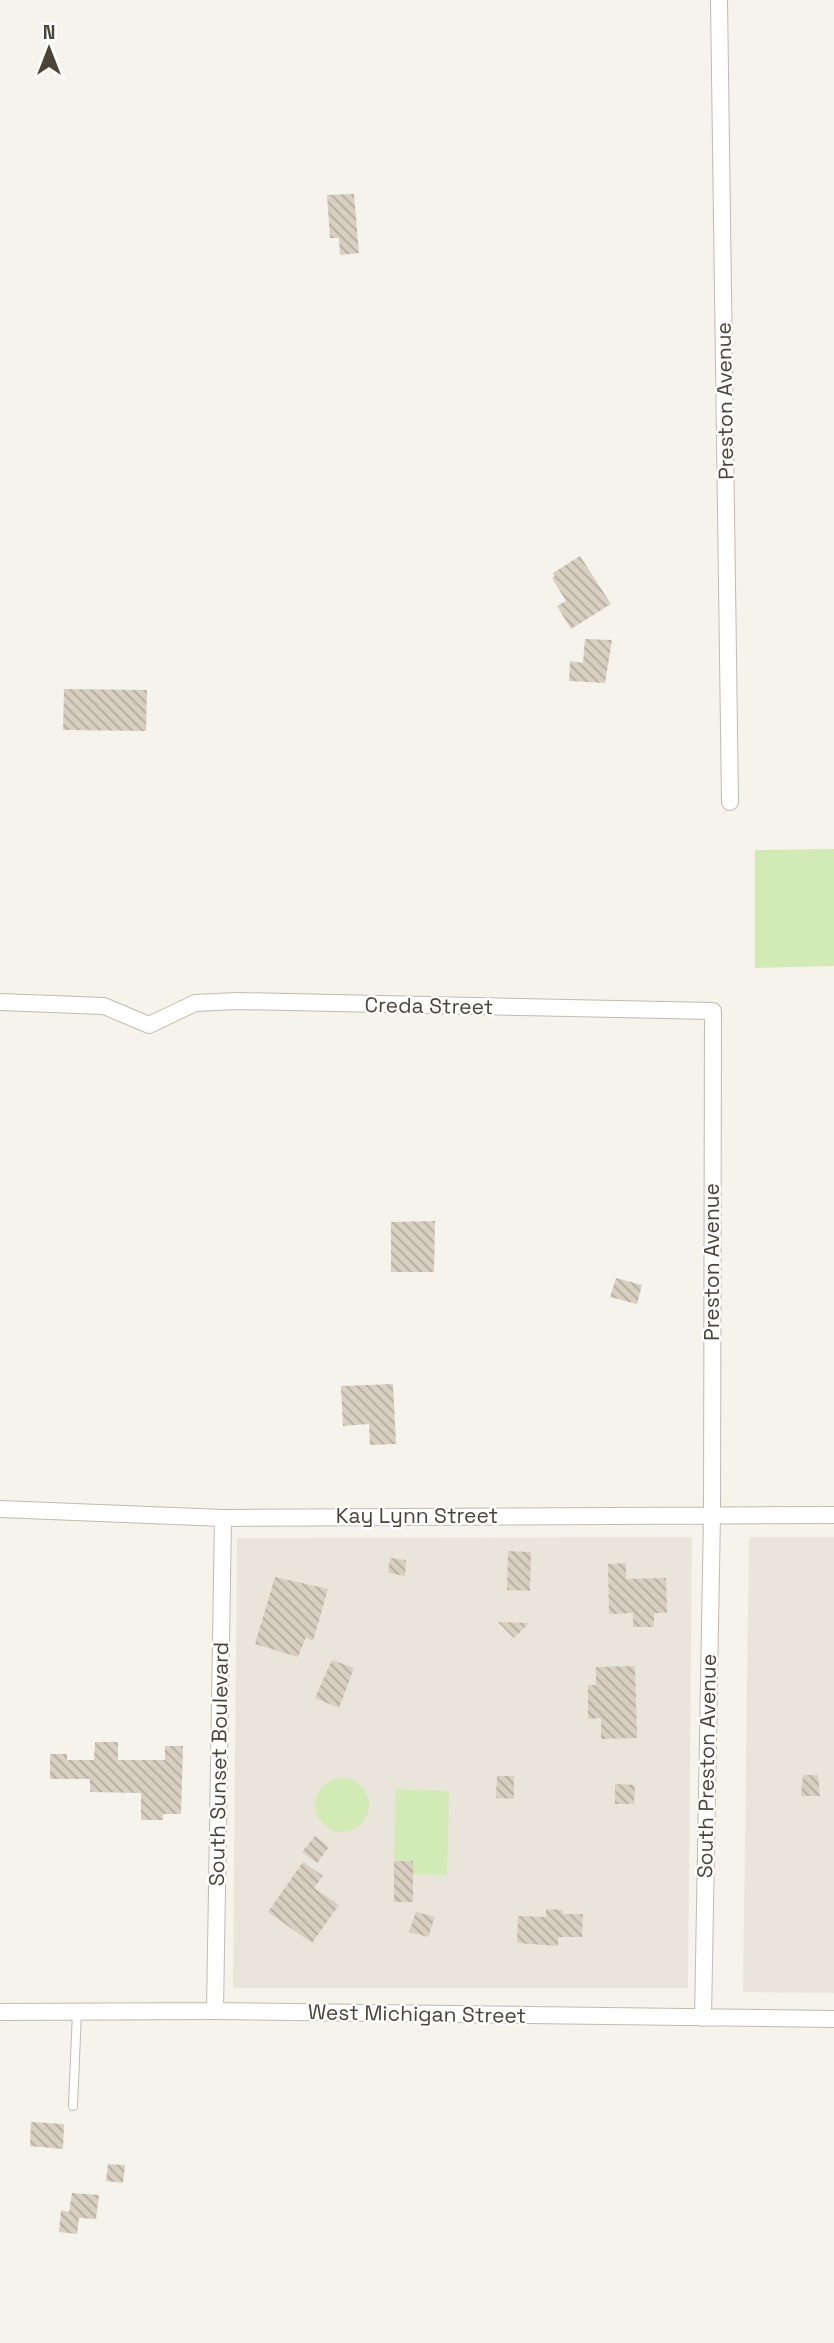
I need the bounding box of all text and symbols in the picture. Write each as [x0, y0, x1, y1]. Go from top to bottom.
north arrow [14, 14, 84, 84]
text: N [43, 20, 55, 45]
street label: Preston Avenue [710, 322, 739, 480]
street label: Creda Street [364, 991, 494, 1020]
street label: Preston Avenue [698, 1183, 725, 1341]
street label: Kay Lynn Street [336, 1502, 498, 1529]
street label: South Sunset Boulevard [203, 1642, 234, 1886]
street label: South Preston Avenue [691, 1654, 722, 1878]
street label: West Michigan Street [308, 1998, 526, 2029]

